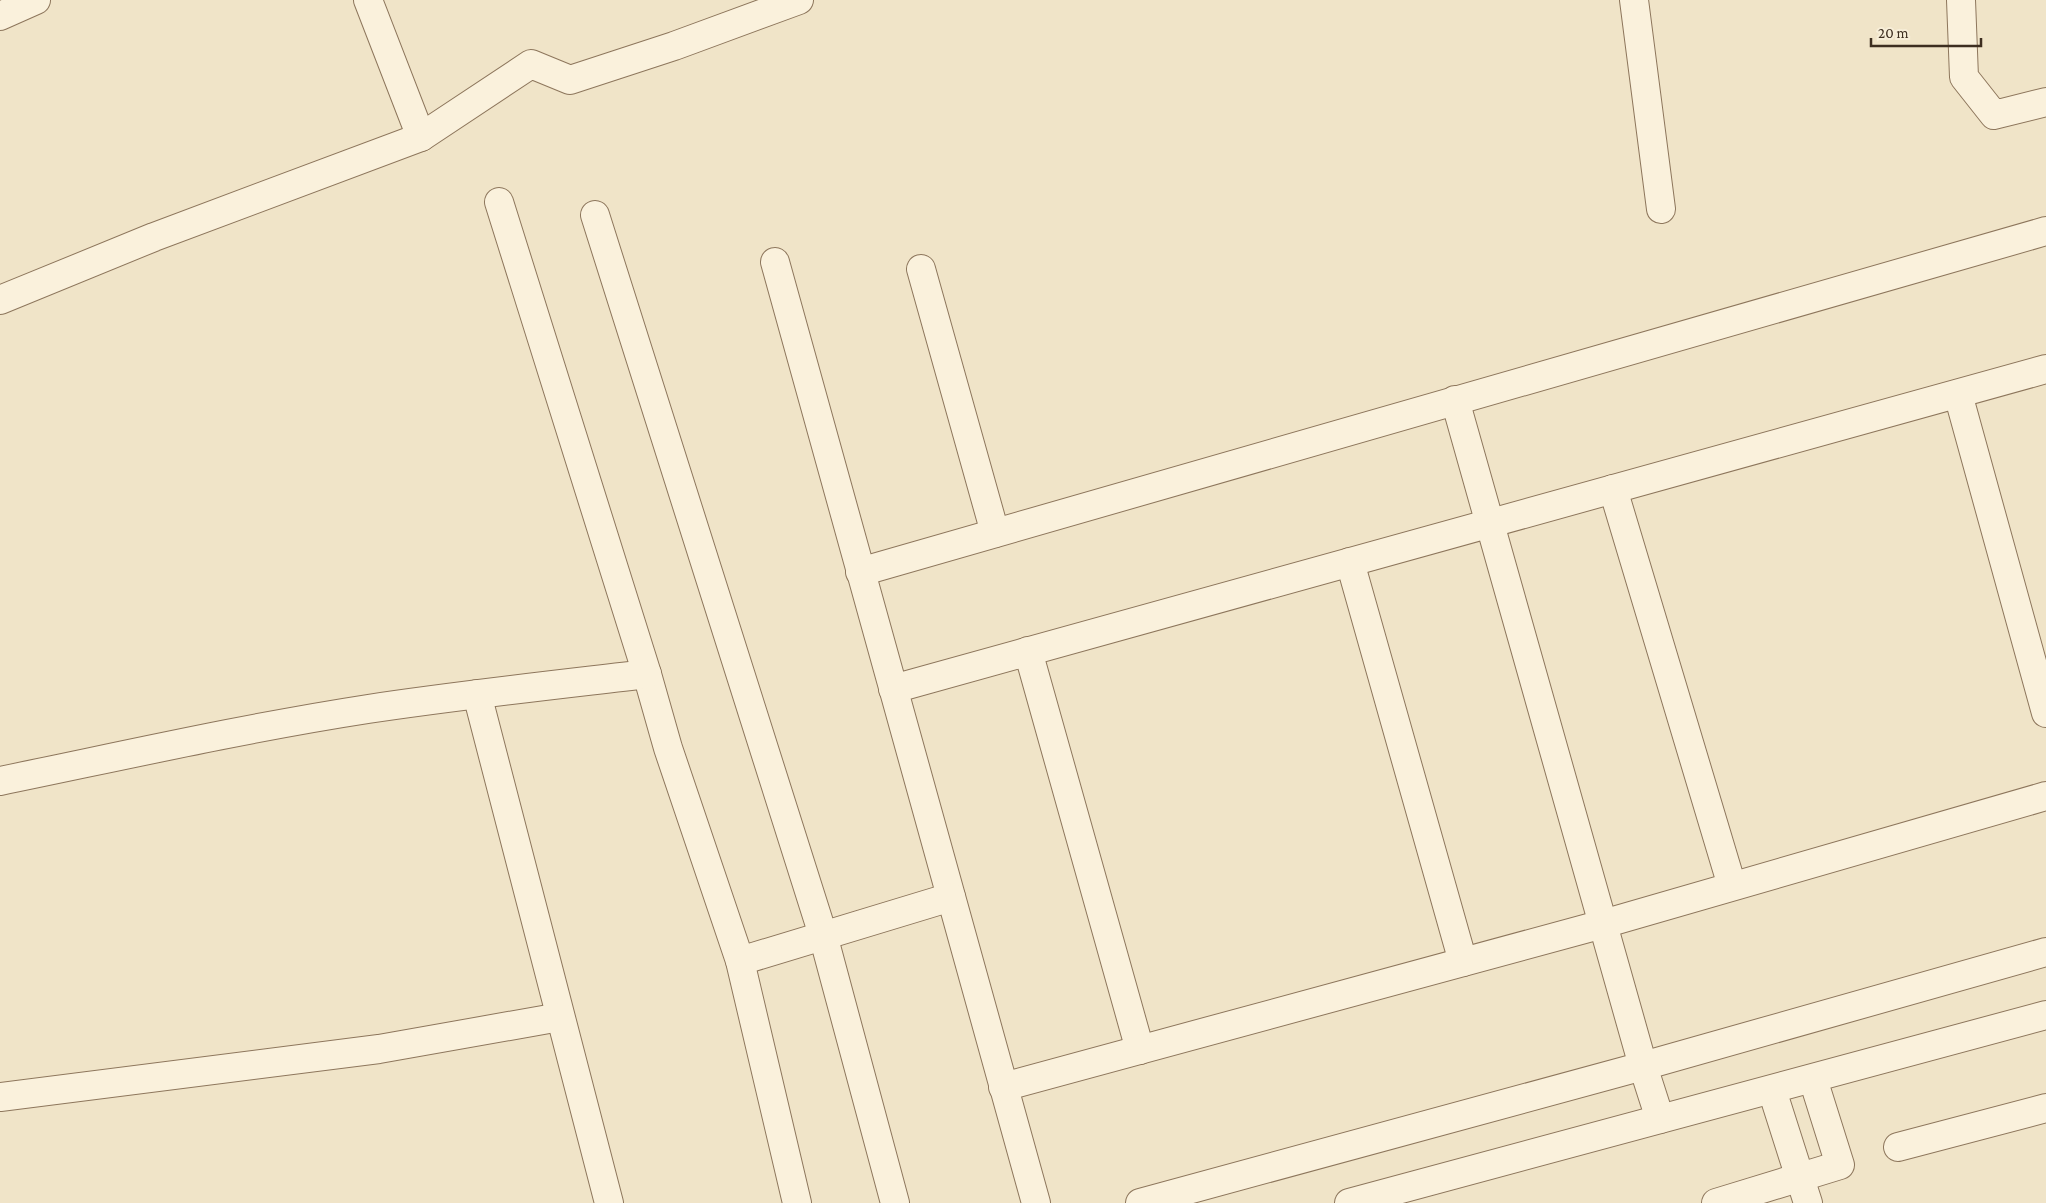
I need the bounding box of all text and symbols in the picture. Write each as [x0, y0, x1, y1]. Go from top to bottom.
scale bar [1871, 15, 1981, 47]
text: 20 m [1878, 25, 1909, 41]

